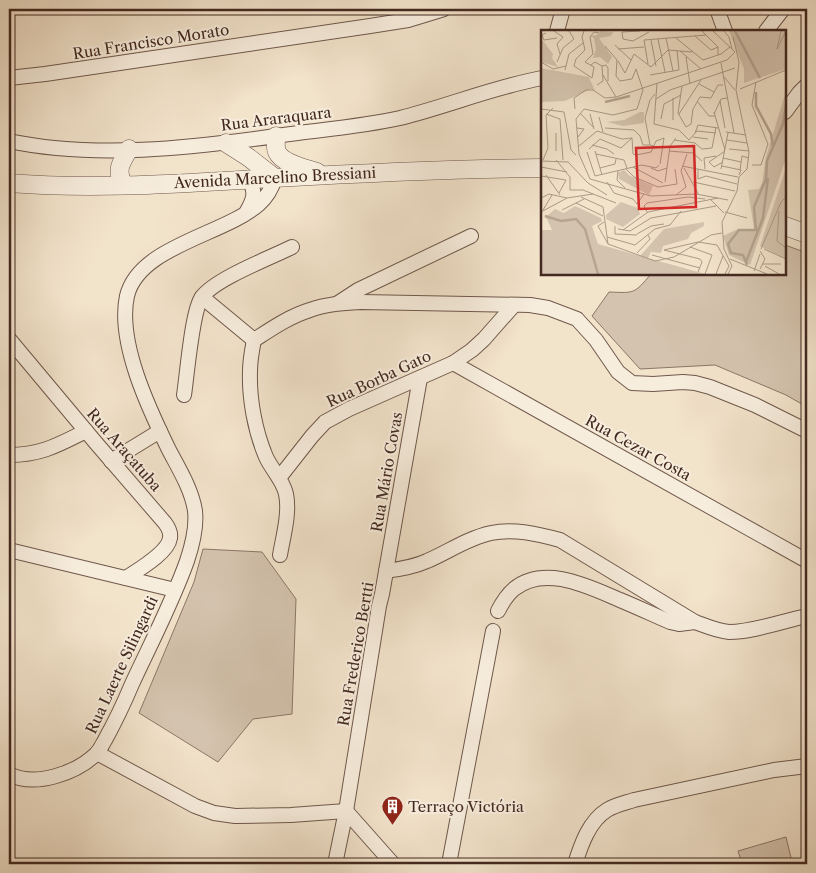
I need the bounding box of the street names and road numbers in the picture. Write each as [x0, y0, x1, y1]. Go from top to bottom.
street label: Rua Francisco Morato [71, 20, 230, 63]
street label: Rua Araraquara [220, 102, 332, 135]
street label: Avenida Marcelino Bressiani [172, 163, 377, 192]
street label: Rua Borba Gato [323, 346, 434, 411]
street label: Rua Araçatuba [83, 404, 166, 495]
street label: Rua Mário Covas [367, 410, 406, 533]
street label: Rua Cezar Costa [582, 411, 695, 485]
street label: Rua Frederico Bertti [333, 580, 378, 727]
street label: Rua Laerte Silingardi [81, 593, 162, 737]

